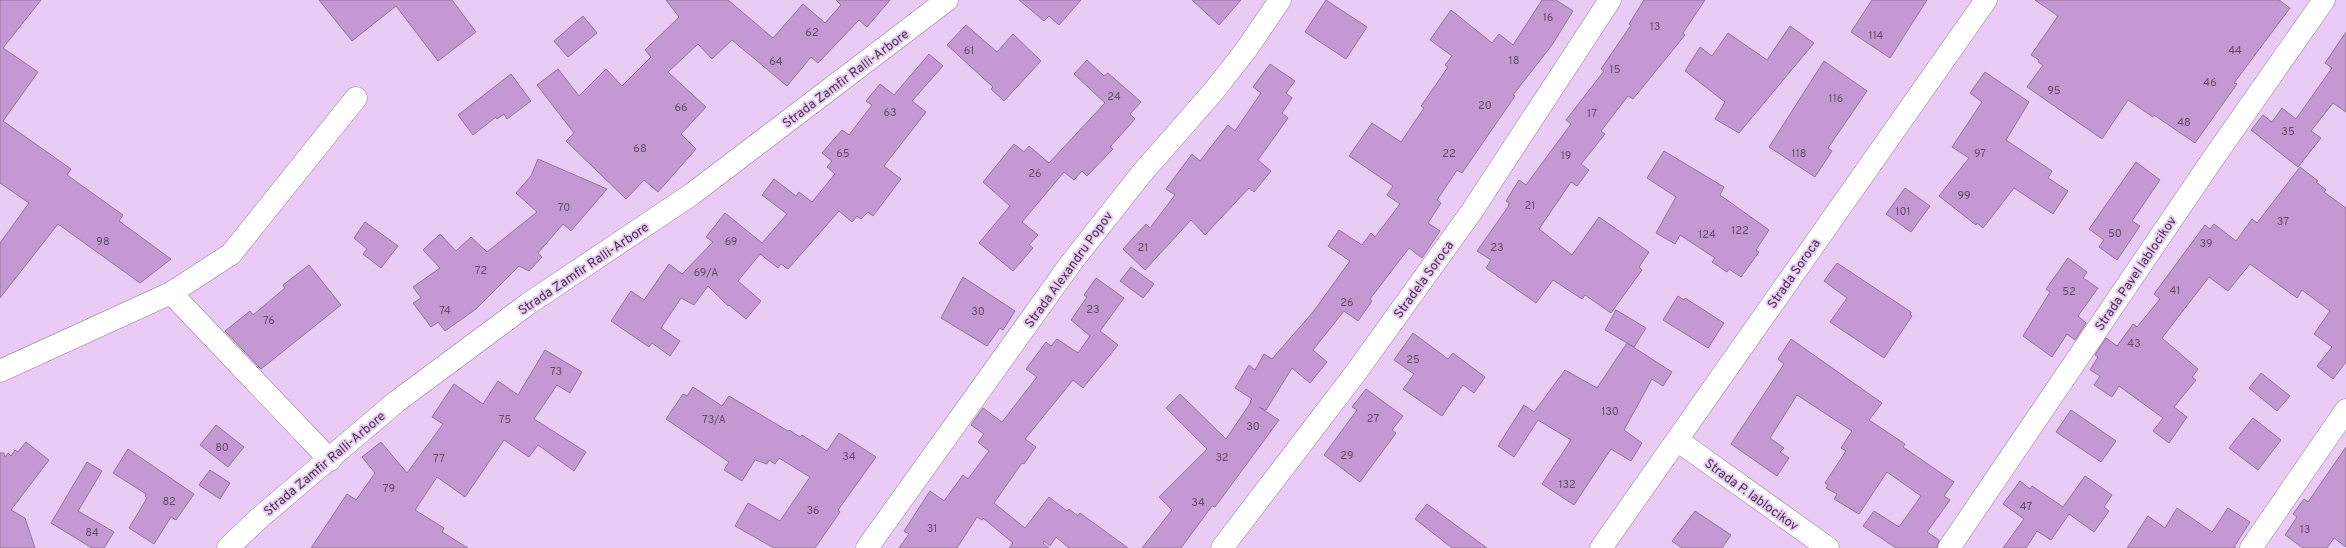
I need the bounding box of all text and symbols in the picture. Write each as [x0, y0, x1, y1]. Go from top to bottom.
house number: 16 [1543, 11, 1553, 25]
house number: 13 [1650, 20, 1660, 34]
house number: 62 [805, 26, 819, 40]
street label: Strada Zamfir Ralli-Arbore [780, 27, 913, 132]
house number: 114 [1869, 29, 1884, 43]
house number: 61 [964, 44, 974, 58]
house number: 44 [2228, 44, 2242, 58]
house number: 18 [1509, 54, 1519, 68]
house number: 64 [769, 55, 783, 69]
house number: 15 [1610, 63, 1621, 77]
house number: 46 [2203, 76, 2217, 90]
house number: 95 [2047, 84, 2061, 98]
house number: 24 [1107, 90, 1121, 104]
house number: 116 [1829, 92, 1843, 106]
house number: 20 [1478, 99, 1492, 113]
house number: 66 [674, 101, 688, 115]
house number: 63 [883, 106, 897, 120]
house number: 17 [1587, 107, 1597, 121]
house number: 48 [2177, 116, 2191, 130]
house number: 35 [2281, 125, 2295, 139]
house number: 68 [633, 142, 647, 156]
house number: 65 [836, 147, 850, 161]
house number: 22 [1442, 147, 1456, 161]
house number: 118 [1792, 147, 1806, 161]
house number: 97 [1974, 147, 1986, 161]
house number: 19 [1561, 149, 1571, 163]
house number: 26 [1028, 167, 1042, 181]
house number: 99 [1957, 189, 1971, 203]
house number: 21 [1525, 199, 1535, 213]
house number: 70 [558, 201, 570, 215]
house number: 101 [1895, 205, 1911, 219]
street label: Strada Alexandru Popov [1022, 209, 1117, 331]
street label: Strada Pavel Iablocikov [2092, 214, 2181, 334]
house number: 37 [2277, 215, 2289, 229]
street label: Strada Zamfir Ralli-Arbore [516, 220, 652, 319]
house number: 122 [1731, 224, 1749, 238]
house number: 50 [2108, 227, 2122, 241]
house number: 124 [1698, 228, 1716, 242]
house number: 98 [96, 235, 110, 249]
house number: 69 [725, 235, 737, 249]
street label: Strada Soroca [1765, 236, 1824, 312]
house number: 39 [2200, 237, 2212, 251]
street label: Stradela Sorocа [1391, 238, 1458, 322]
house number: 21 [1138, 241, 1148, 255]
house number: 23 [1490, 241, 1504, 255]
house number: 72 [475, 264, 487, 278]
house number: 69/A [694, 266, 718, 280]
house number: 41 [2170, 284, 2180, 298]
house number: 52 [2062, 285, 2076, 299]
house number: 26 [1340, 296, 1354, 310]
house number: 23 [1086, 303, 1100, 317]
house number: 74 [439, 304, 451, 318]
house number: 30 [971, 305, 985, 319]
house number: 76 [263, 314, 275, 328]
house number: 43 [2127, 337, 2141, 351]
house number: 25 [1406, 353, 1420, 367]
house number: 73 [550, 365, 562, 379]
house number: 130 [1601, 405, 1619, 419]
street label: Strada Zamfir Ralli-Arbore [261, 409, 389, 520]
house number: 27 [1367, 412, 1379, 426]
house number: 75 [499, 413, 511, 427]
house number: 73/A [702, 413, 726, 427]
house number: 30 [1246, 420, 1260, 434]
house number: 80 [215, 441, 229, 455]
house number: 29 [1340, 449, 1354, 463]
house number: 34 [842, 450, 856, 464]
house number: 32 [1215, 451, 1229, 465]
house number: 77 [433, 452, 445, 466]
street label: Strada P. Iablocikov [1701, 456, 1801, 535]
house number: 132 [1558, 478, 1576, 492]
house number: 79 [383, 482, 395, 496]
house number: 82 [162, 495, 176, 509]
house number: 34 [1191, 496, 1205, 510]
house number: 47 [2020, 500, 2032, 514]
house number: 36 [806, 504, 820, 518]
house number: 31 [927, 522, 937, 536]
house number: 13 [2300, 523, 2310, 537]
house number: 84 [85, 526, 99, 540]

